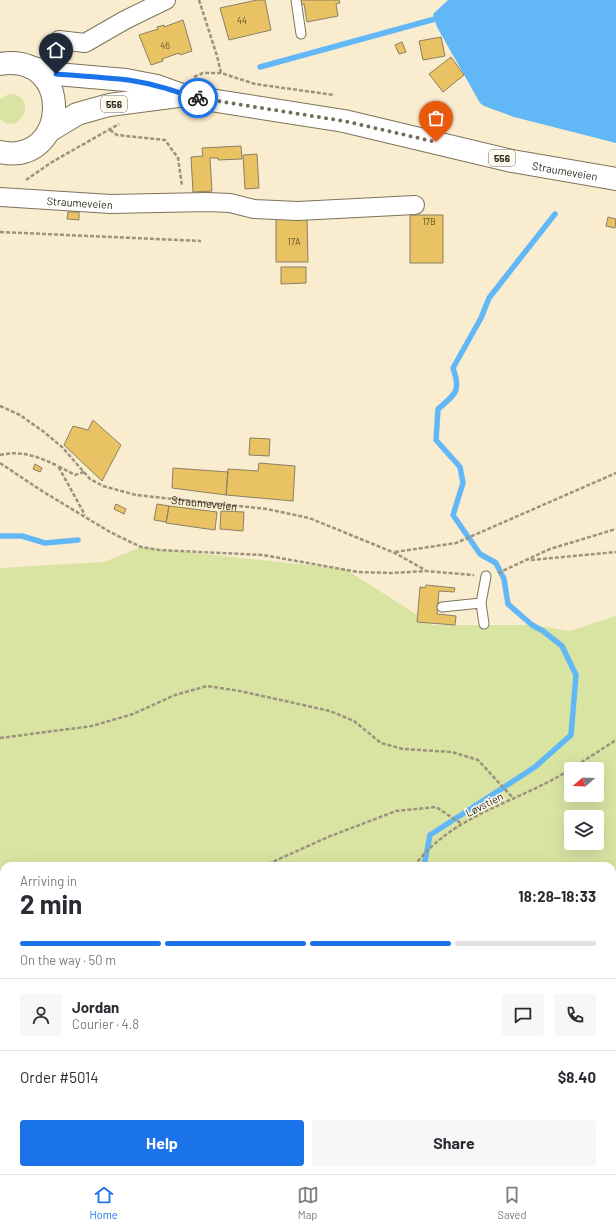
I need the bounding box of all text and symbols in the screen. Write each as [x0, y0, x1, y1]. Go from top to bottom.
house number: 44 [237, 15, 247, 26]
pin [39, 33, 73, 74]
icon: home [45, 39, 67, 61]
house number: 46 [160, 40, 170, 51]
courier [178, 78, 218, 118]
icon: bike [187, 87, 209, 109]
road number: 556 [101, 96, 127, 112]
pin [419, 101, 453, 142]
icon: bag [425, 107, 447, 129]
road number: 556 [489, 150, 515, 166]
street label: Straumeveien [531, 158, 599, 182]
street label: Straumeveien [46, 193, 113, 211]
house number: 17B [422, 216, 436, 227]
house number: 17A [288, 236, 301, 247]
street label: Straumeveien [171, 492, 238, 512]
north arrow [564, 762, 604, 802]
map controls [564, 762, 604, 850]
street label: Løvstien [463, 789, 505, 819]
button: layers [564, 810, 604, 850]
text: Arriving in [20, 873, 77, 889]
text: 18:28–18:33 [518, 887, 596, 905]
text: 2 min [20, 888, 82, 919]
text: On the way · 50 m [20, 952, 116, 968]
button: person [20, 994, 62, 1036]
button: chat [502, 994, 544, 1036]
button: phone [554, 994, 596, 1036]
text: Jordan [72, 998, 119, 1016]
text: Courier · 4.8 [72, 1016, 139, 1032]
text: Order #5014 [20, 1068, 99, 1086]
text: $8.40 [558, 1068, 596, 1086]
button: Help [20, 1120, 304, 1166]
button: Share [312, 1120, 596, 1166]
tab: Home [90, 1184, 118, 1221]
tab: Map [297, 1184, 319, 1221]
tab: Saved [498, 1184, 526, 1221]

